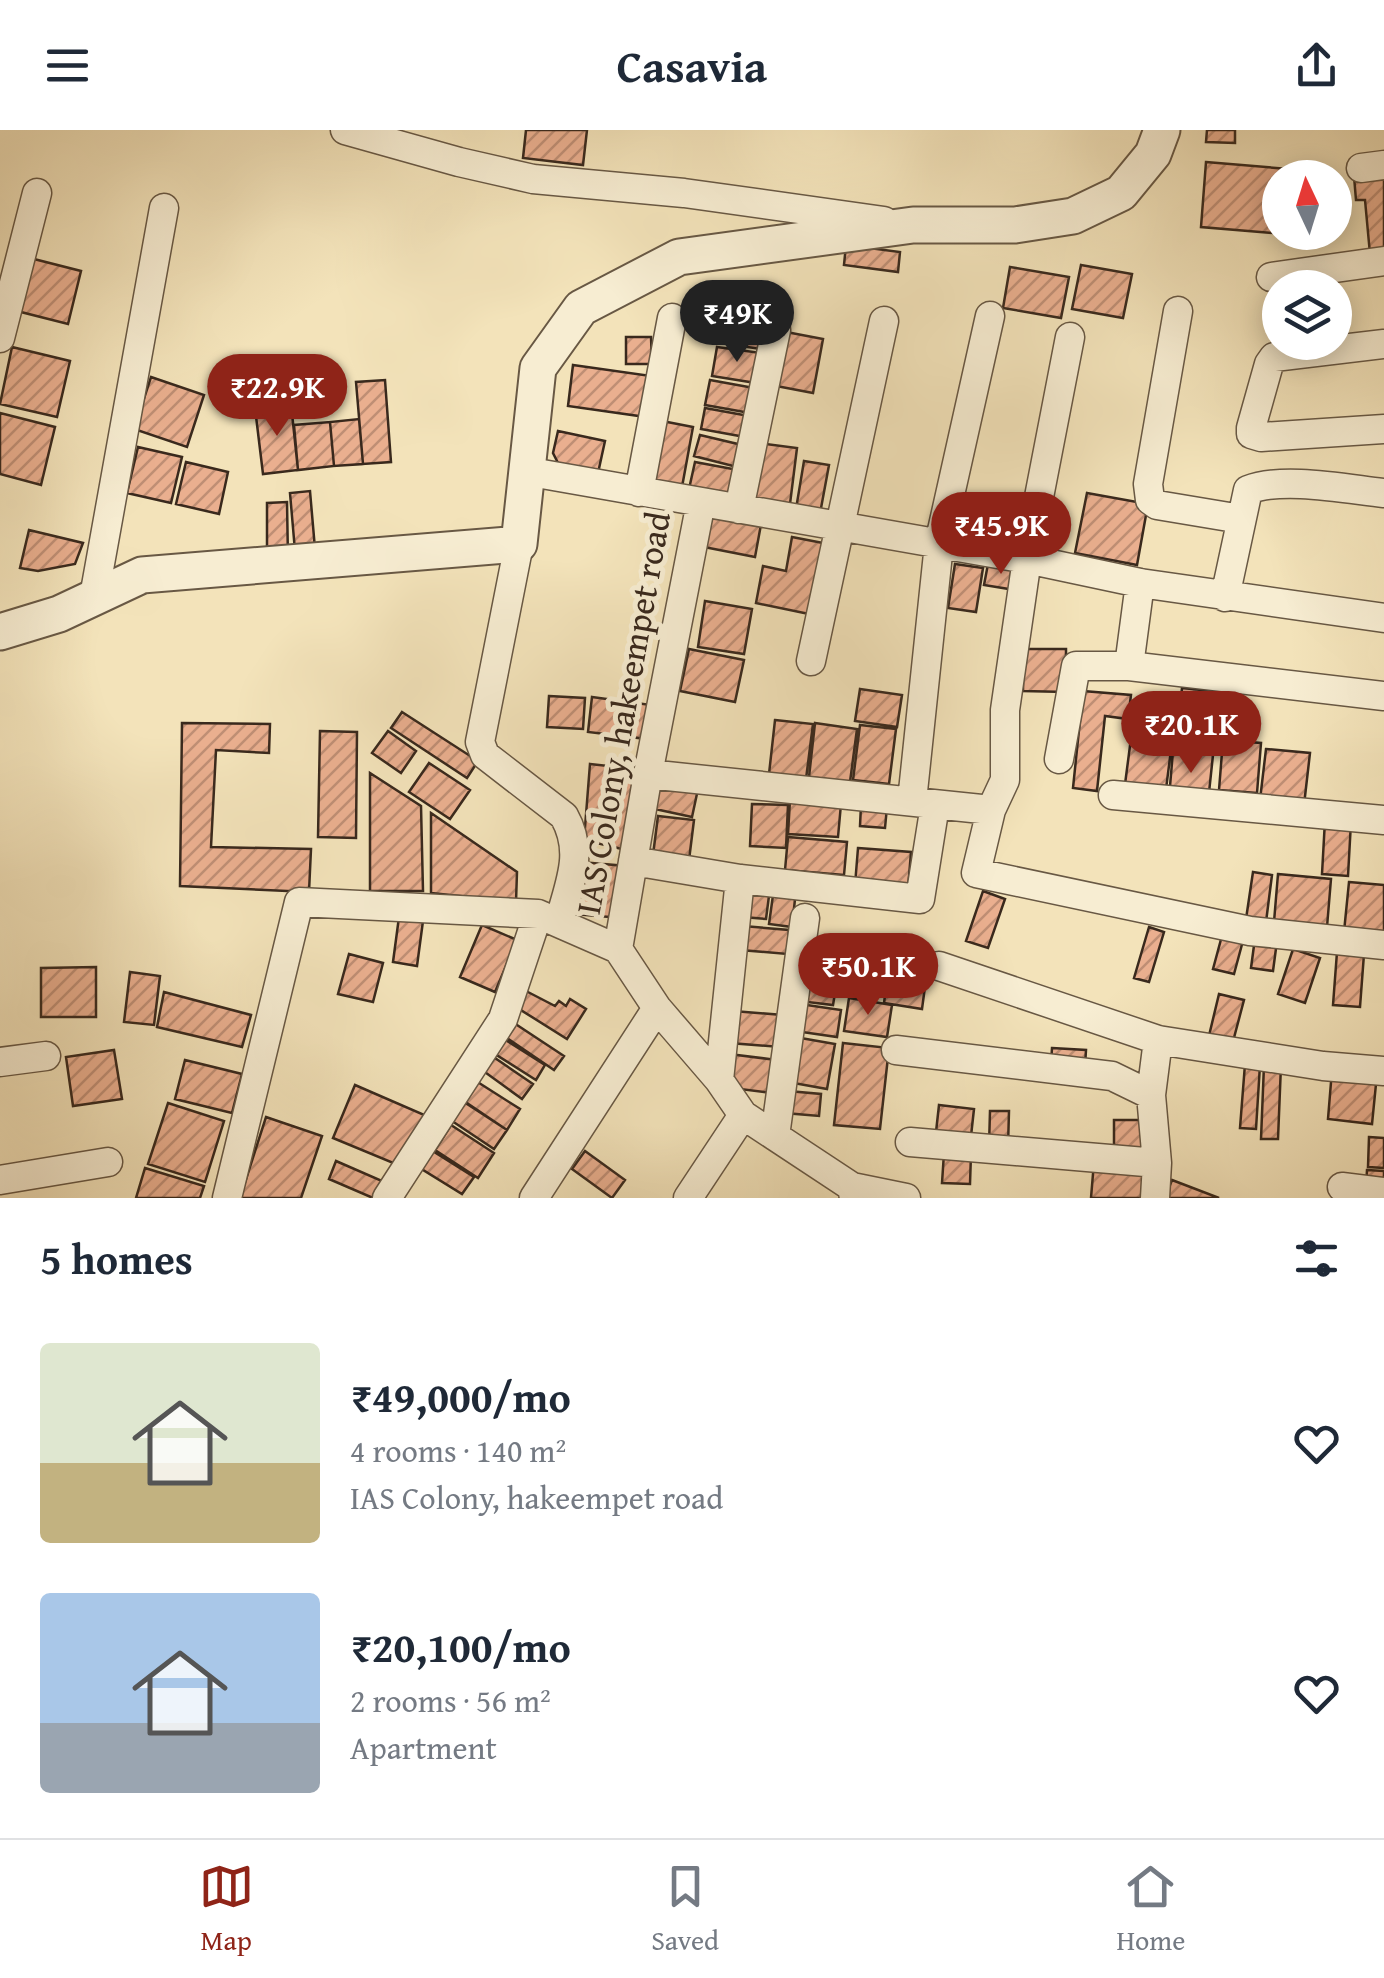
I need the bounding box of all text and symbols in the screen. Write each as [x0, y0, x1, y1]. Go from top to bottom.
text: Casavia [617, 33, 767, 98]
icon: menu [40, 38, 95, 93]
icon: share [1289, 38, 1344, 93]
north arrow [1262, 160, 1352, 250]
map controls [1262, 160, 1352, 360]
button: layers [1262, 270, 1352, 360]
pin: ₹49K [678, 280, 796, 365]
text: ₹49K [702, 289, 772, 336]
pin: ₹22.9K [196, 354, 358, 439]
text: ₹22.9K [229, 363, 325, 410]
pin: ₹45.9K [920, 492, 1082, 577]
text: ₹45.9K [953, 501, 1049, 548]
street label: IAS Colony, hakeempet road [562, 507, 683, 918]
pin: ₹20.1K [1110, 691, 1272, 776]
text: ₹20.1K [1143, 700, 1239, 747]
pin: ₹50.1K [787, 933, 949, 1018]
text: ₹50.1K [820, 942, 916, 989]
text: 5 homes [40, 1228, 193, 1289]
icon: filters [1289, 1231, 1344, 1286]
text: ₹49,000/mo [350, 1366, 571, 1427]
icon: home [120, 1383, 240, 1503]
icon: heart [1289, 1416, 1344, 1471]
text: 4 rooms · 140 m² [350, 1427, 566, 1474]
text: IAS Colony, hakeempet road [350, 1474, 723, 1521]
text: ₹20,100/mo [350, 1616, 571, 1677]
icon: home [120, 1633, 240, 1753]
icon: heart [1289, 1666, 1344, 1721]
text: 2 rooms · 56 m² [350, 1677, 551, 1724]
text: Apartment [350, 1724, 497, 1771]
tab: Map [199, 1859, 254, 1960]
tab: Saved [651, 1859, 719, 1960]
tab: Home [1116, 1859, 1185, 1960]

